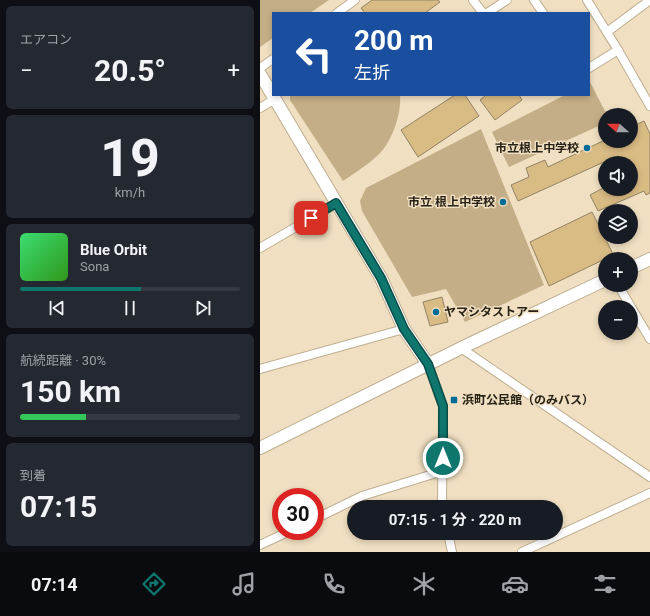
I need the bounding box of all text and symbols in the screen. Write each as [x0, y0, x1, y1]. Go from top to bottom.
text: 200 m [354, 24, 433, 57]
icon: left [288, 28, 340, 80]
text: エアコン [20, 32, 72, 47]
text: 20.5° [94, 53, 166, 88]
text: − [20, 58, 33, 83]
text: + [228, 58, 240, 83]
text: 左折 [354, 62, 390, 83]
north arrow [598, 108, 638, 148]
map controls [598, 108, 638, 340]
text: 19 [100, 128, 160, 189]
place label: 市立根上中学校 [495, 141, 579, 155]
marker: 市立根上中学校 [582, 143, 592, 153]
button: sound [598, 156, 638, 196]
text: km/h [115, 185, 145, 200]
place label: 市立 根上中学校 [408, 195, 495, 209]
marker: 市立 根上中学校 [498, 197, 508, 207]
pin [294, 201, 328, 235]
button: layers [598, 204, 638, 244]
icon: arrive [300, 207, 322, 229]
text: Blue Orbit [80, 241, 147, 259]
button: + [598, 252, 638, 292]
text: Sona [80, 259, 109, 274]
icon: previous [46, 297, 68, 319]
icon: pause [119, 297, 141, 319]
icon: next [192, 297, 214, 319]
button: − [598, 300, 638, 340]
place label: ヤマシタストアー [444, 305, 539, 319]
marker: ヤマシタストアー [431, 307, 441, 317]
text: 航続距離 · 30% [20, 353, 106, 368]
text: 150 km [20, 374, 121, 409]
place label: 浜町公民館（のみバス） [462, 393, 594, 407]
marker: 浜町公民館（のみバス） [449, 395, 459, 405]
position arrow [422, 437, 464, 479]
text: 到着 [20, 468, 46, 483]
speed limit sign: 30 [272, 488, 324, 540]
text: 07:15 [20, 489, 97, 524]
text: 07:15 · 1 分 · 220 m [389, 511, 521, 529]
icon: directions [140, 570, 168, 598]
icon: music [230, 570, 258, 598]
icon: phone [320, 570, 348, 598]
icon: climate [410, 570, 438, 598]
icon: car [501, 570, 529, 598]
icon: filters [591, 570, 619, 598]
text: 07:14 [31, 574, 78, 595]

